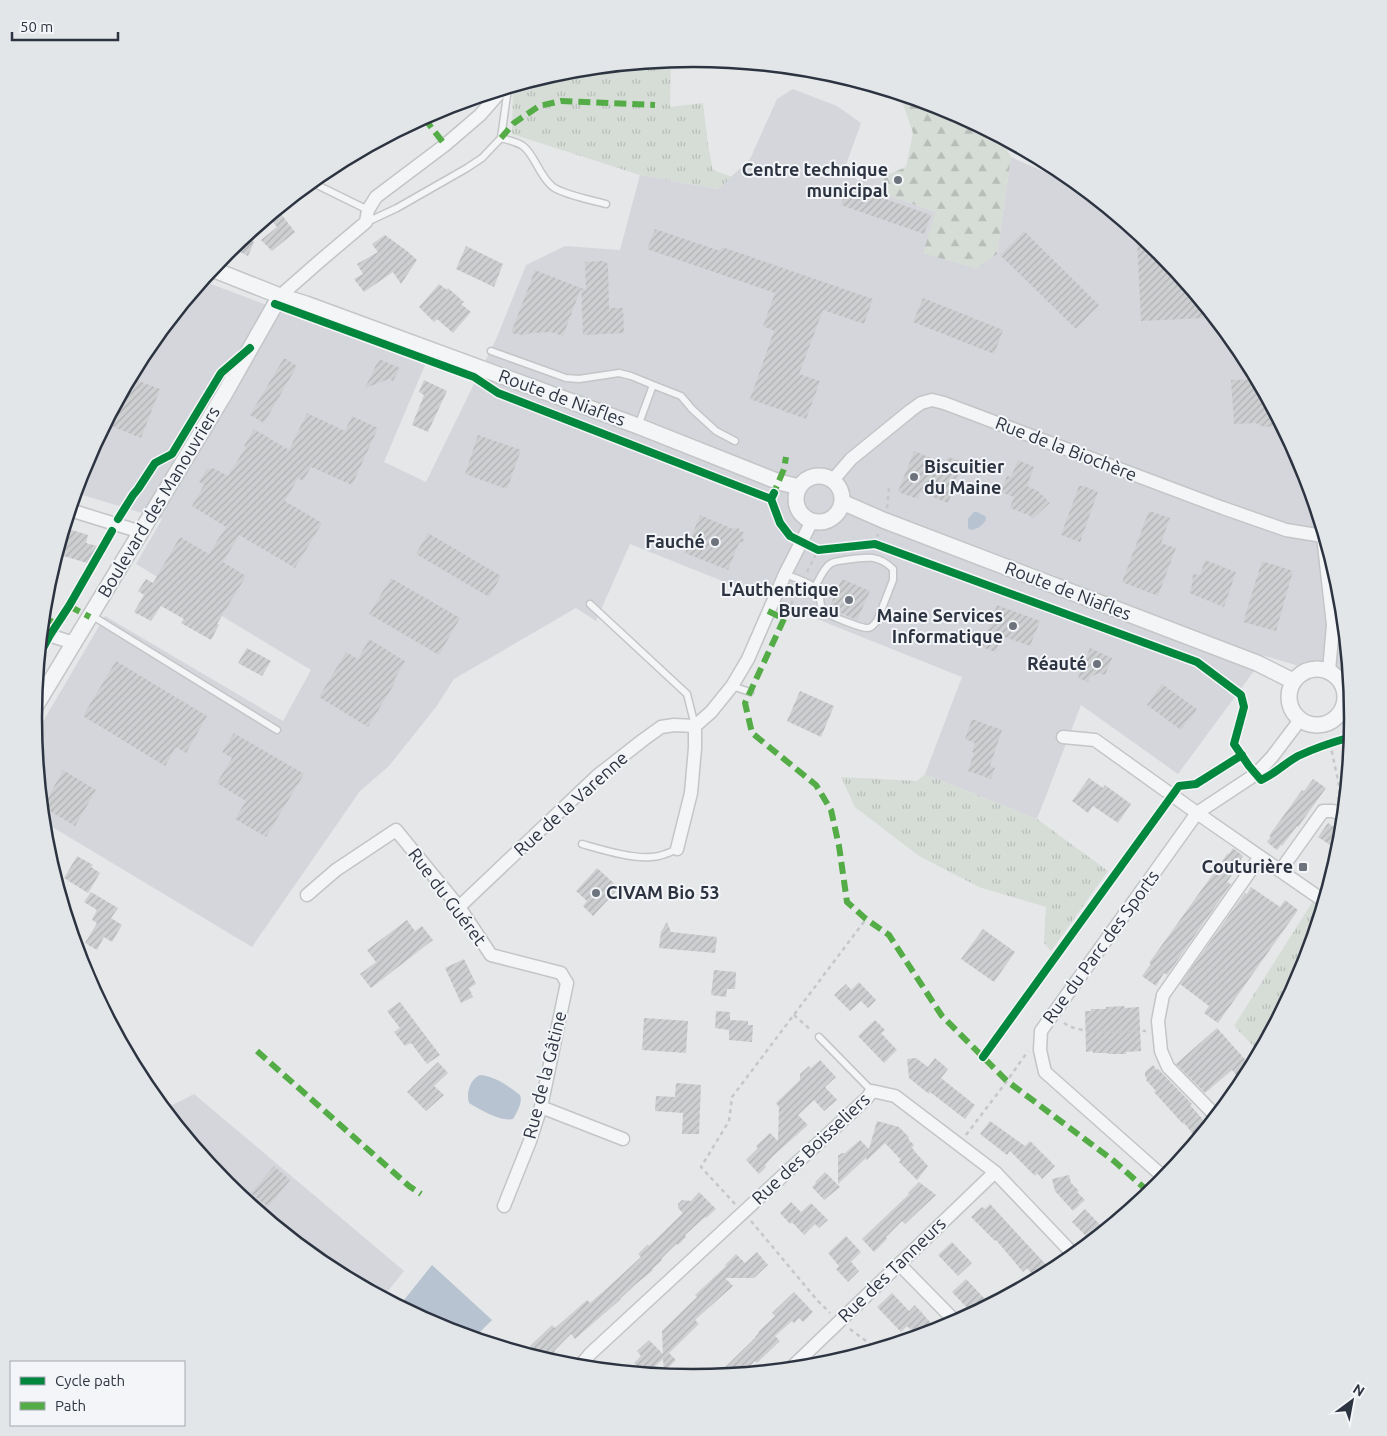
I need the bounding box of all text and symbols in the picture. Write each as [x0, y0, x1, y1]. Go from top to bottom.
scale bar [12, 10, 119, 42]
text: 50 m [20, 18, 53, 35]
place label: Centre technique municipal [742, 159, 889, 200]
marker: Centre technique municipal [892, 174, 904, 186]
street label: Route de Niafles [496, 365, 629, 429]
street label: Boulevard des Manouvriers [93, 402, 223, 601]
street label: Rue de la Biochère [993, 412, 1140, 484]
place label: Biscuitier du Maine [924, 456, 1005, 497]
marker: Biscuitier du Maine [908, 471, 920, 483]
place label: Fauché [645, 531, 705, 551]
marker: Fauché [709, 536, 721, 548]
street label: Route de Niafles [1002, 557, 1134, 623]
place label: L'Authentique Bureau [721, 579, 839, 620]
marker: L'Authentique Bureau [843, 594, 855, 606]
place label: Maine Services Informatique [877, 605, 1003, 646]
marker: Maine Services Informatique [1007, 620, 1019, 632]
place label: Réauté [1027, 653, 1087, 673]
marker: Réauté [1091, 658, 1103, 670]
street label: Rue de la Varenne [509, 747, 631, 859]
street label: Rue du Guéret [405, 844, 491, 949]
place label: Couturière [1202, 856, 1293, 876]
marker: Couturière [1297, 861, 1309, 873]
street label: Rue du Parc des Sports [1038, 866, 1163, 1027]
place label: CIVAM Bio 53 [606, 882, 720, 902]
marker: CIVAM Bio 53 [590, 887, 602, 899]
street label: Rue de la Gâtine [518, 1009, 570, 1141]
street label: Rue des Boisseliers [747, 1088, 873, 1208]
street label: Rue des Tanneurs [833, 1213, 949, 1326]
legend [10, 1361, 185, 1426]
text: Cycle path [55, 1372, 125, 1389]
north arrow [1327, 1376, 1377, 1426]
text: N [1350, 1380, 1368, 1400]
text: Path [55, 1397, 86, 1414]

